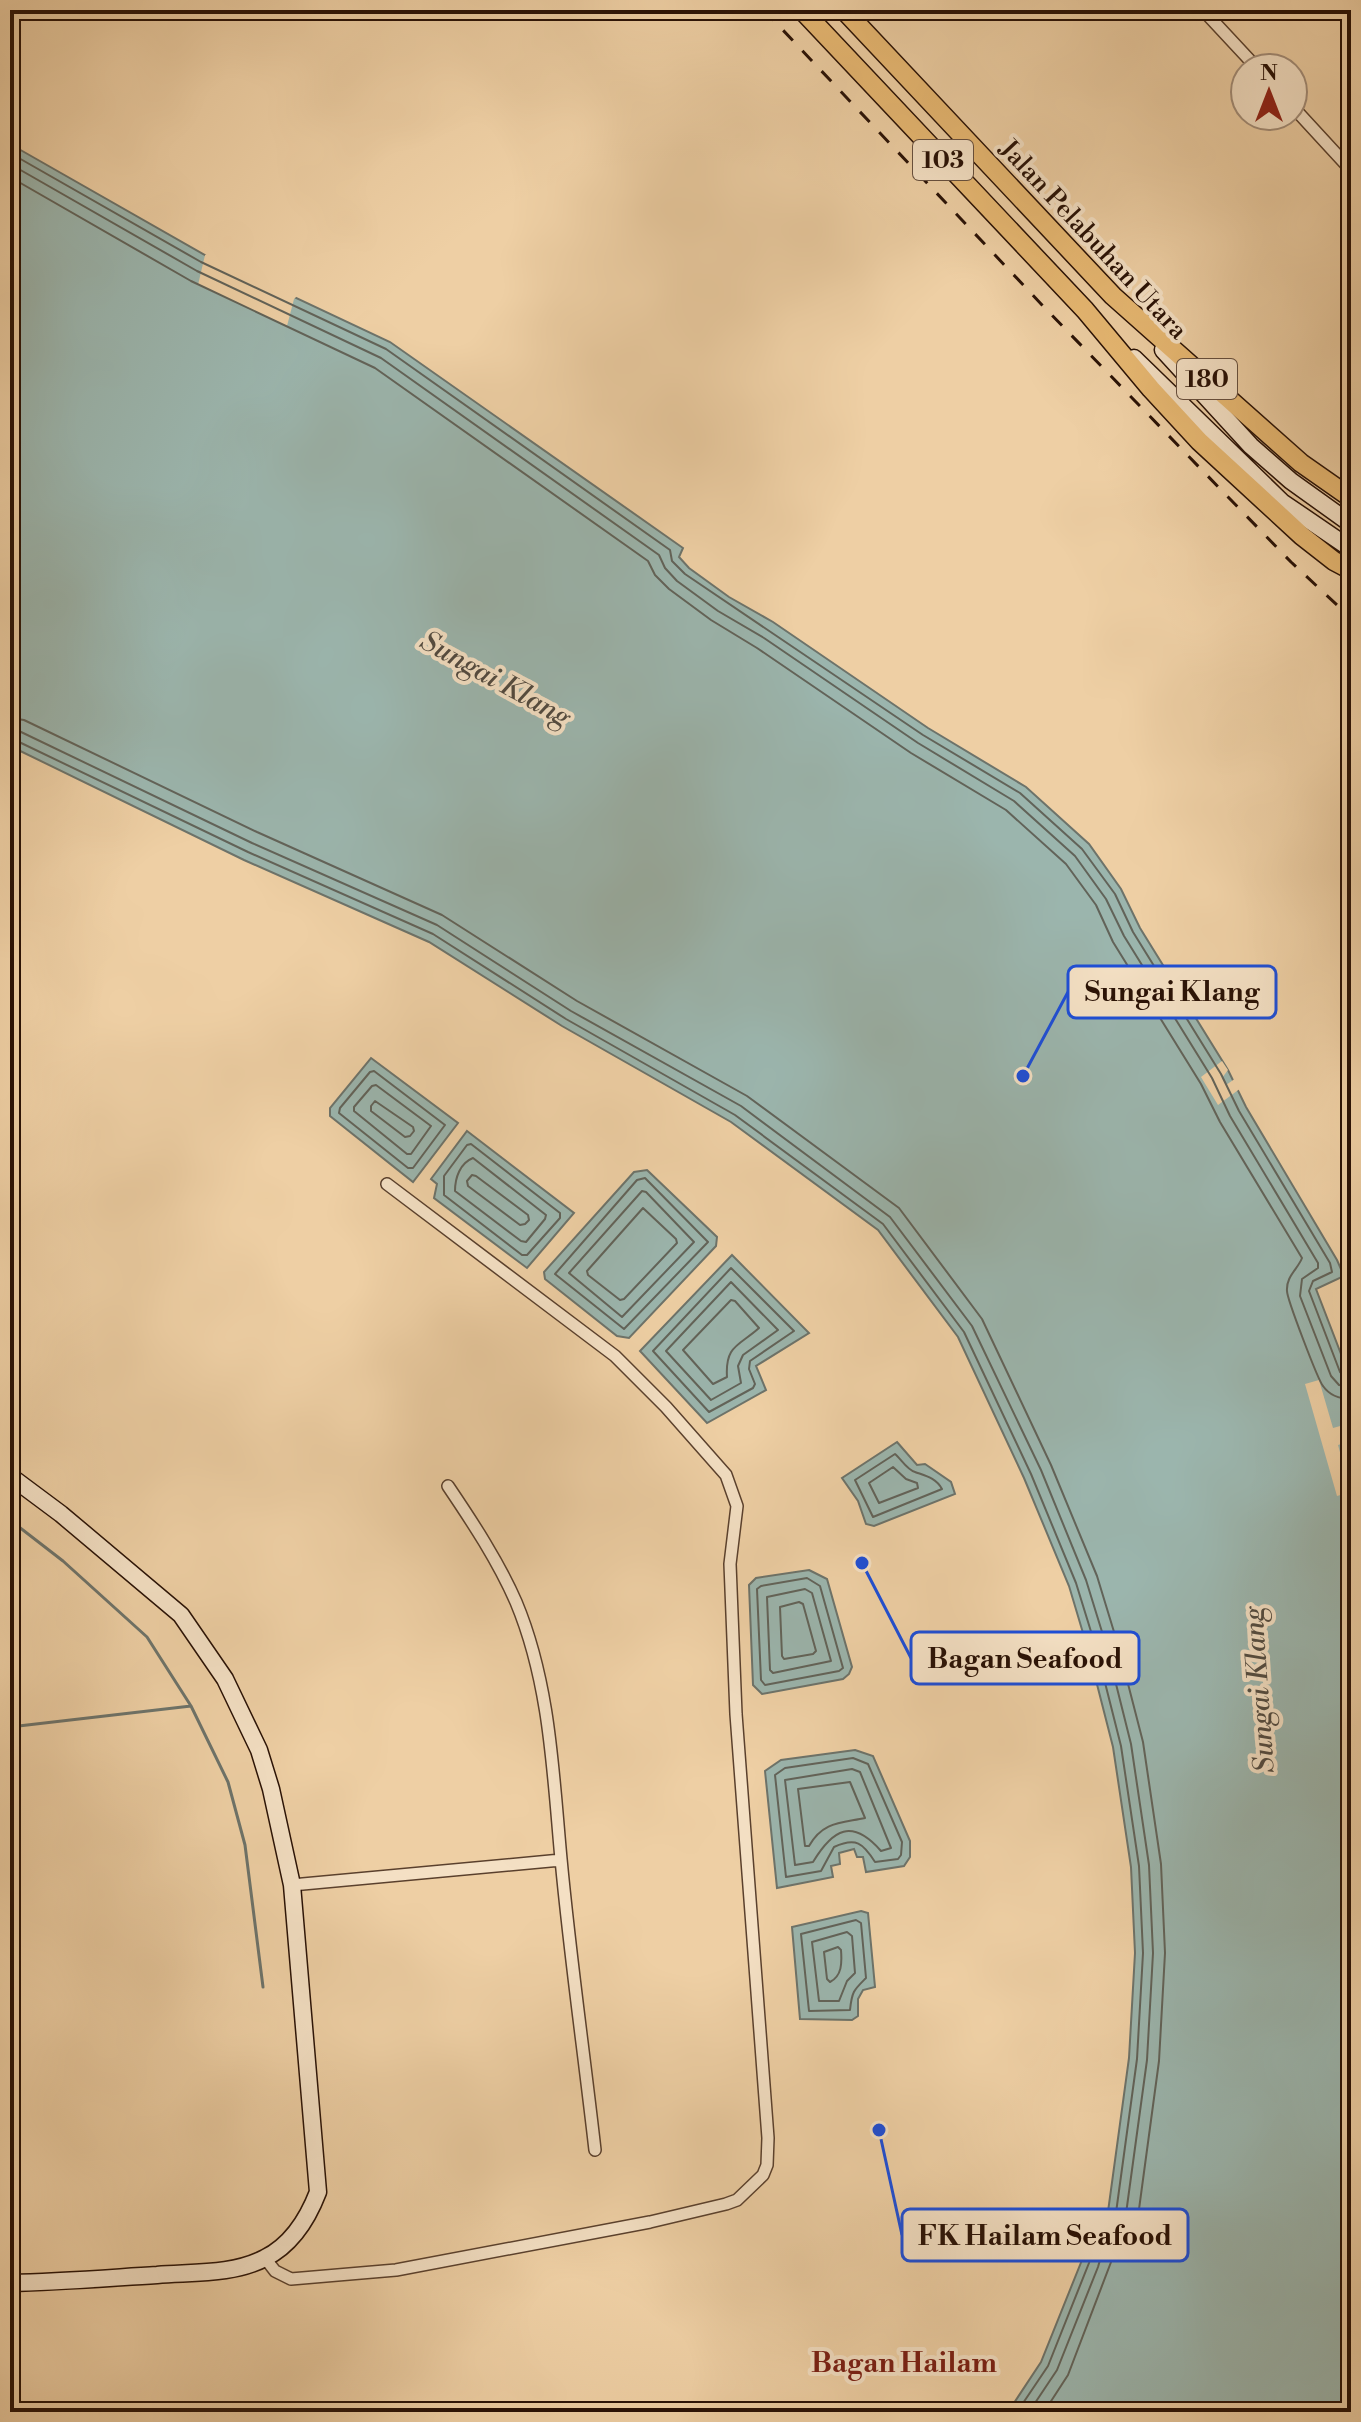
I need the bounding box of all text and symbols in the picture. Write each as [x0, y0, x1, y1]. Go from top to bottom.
north arrow [1229, 52, 1309, 132]
text: N [1260, 60, 1278, 87]
street label: Jalan Pelabuhan Utara [992, 133, 1195, 347]
road number: 103 [913, 140, 973, 180]
road number: 180 [1177, 359, 1237, 399]
water label: Sungai Klang [414, 624, 578, 736]
callout: Sungai Klang [1068, 966, 1276, 1018]
text: Sungai Klang [1084, 975, 1261, 1010]
water label: Sungai Klang [1236, 1604, 1283, 1774]
callout: Bagan Seafood [911, 1632, 1139, 1684]
text: Bagan Seafood [927, 1642, 1123, 1677]
callout: FK Hailam Seafood [902, 2209, 1188, 2261]
text: FK Hailam Seafood [918, 2219, 1173, 2254]
district label: Bagan Hailam [811, 2346, 998, 2381]

